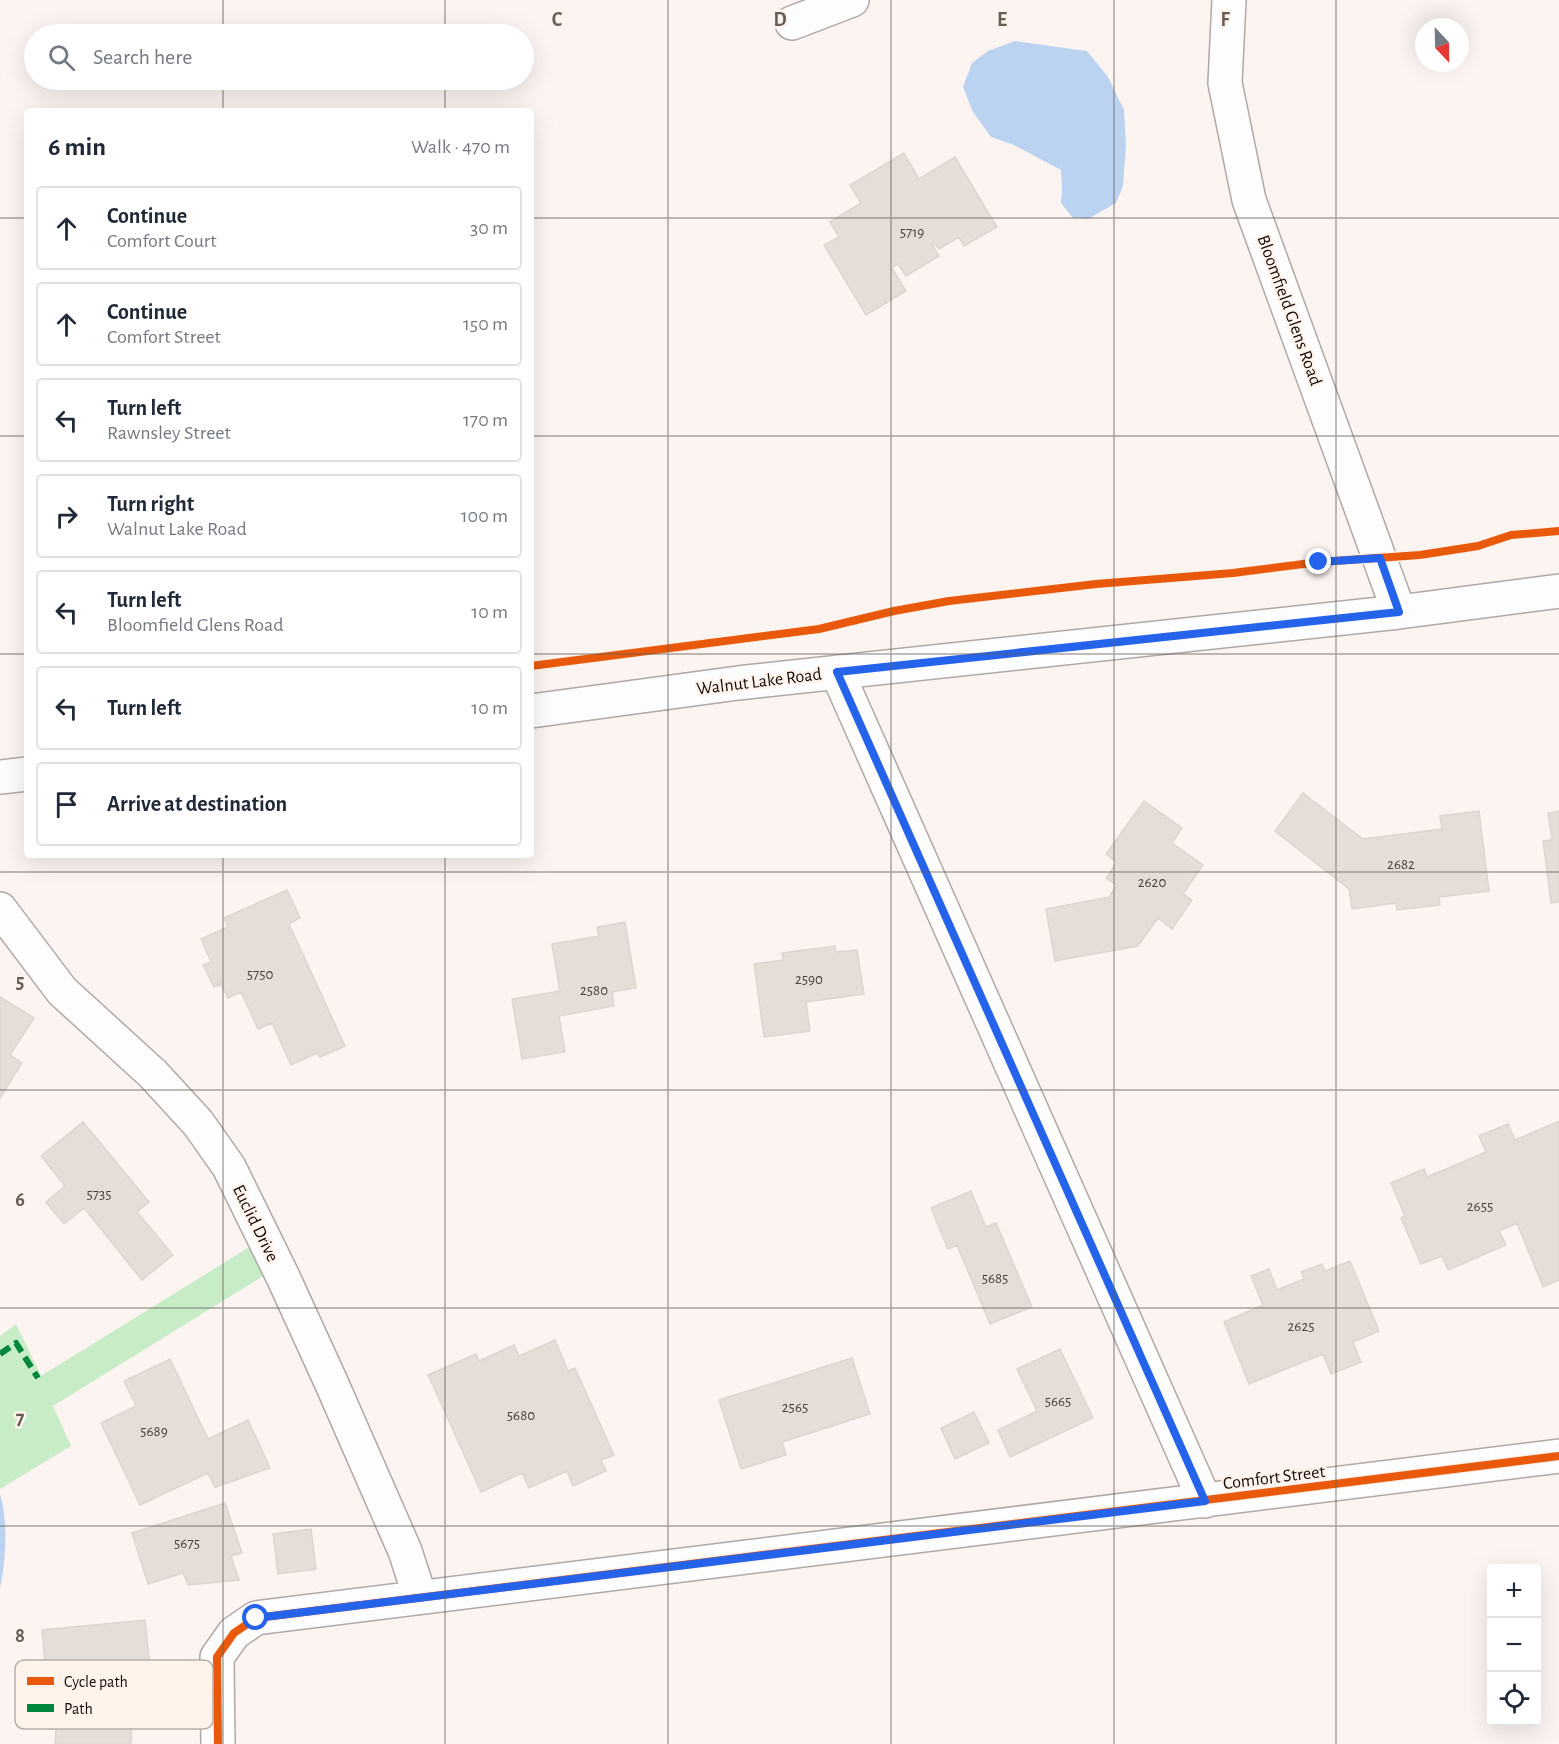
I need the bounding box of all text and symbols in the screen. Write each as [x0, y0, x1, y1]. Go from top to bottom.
text: C [552, 10, 563, 30]
text: D [773, 10, 787, 30]
text: E [997, 10, 1007, 30]
text: F [1220, 10, 1230, 30]
north arrow [1415, 18, 1469, 72]
search box [24, 24, 534, 90]
icon: search [45, 41, 78, 74]
text: Search here [93, 46, 192, 68]
text: 6 min [48, 134, 106, 160]
text: Walk · 470 m [411, 137, 510, 157]
text: Continue [107, 205, 187, 227]
icon: ahead [50, 212, 83, 245]
text: 30 m [470, 218, 508, 238]
house number: 5719 [900, 225, 924, 240]
text: Comfort Court [107, 231, 217, 251]
street label: Bloomfield Glens Road [1253, 233, 1325, 388]
text: Continue [107, 301, 187, 323]
icon: ahead [50, 308, 83, 341]
text: 150 m [463, 314, 508, 334]
text: Comfort Street [107, 327, 221, 347]
text: Turn left [107, 397, 181, 419]
icon: left [50, 404, 83, 437]
text: 170 m [463, 410, 508, 430]
text: Rawnsley Street [107, 423, 231, 443]
text: Turn right [107, 493, 194, 515]
icon: right [50, 500, 83, 533]
text: 100 m [461, 506, 508, 526]
text: Walnut Lake Road [107, 519, 247, 539]
route end [1305, 548, 1331, 574]
text: Turn left [107, 589, 181, 611]
icon: left [50, 596, 83, 629]
text: 10 m [471, 602, 508, 622]
text: Bloomfield Glens Road [107, 615, 284, 635]
street label: Walnut Lake Road [696, 665, 823, 699]
icon: left [50, 692, 83, 725]
text: Turn left [107, 697, 181, 719]
text: 10 m [471, 698, 508, 718]
icon: arrive [50, 788, 83, 821]
text: Arrive at destination [107, 793, 287, 815]
house number: 2682 [1387, 857, 1415, 872]
house number: 2620 [1138, 875, 1166, 890]
house number: 5750 [247, 967, 273, 982]
text: 5 [16, 972, 24, 992]
house number: 2590 [795, 972, 823, 987]
house number: 2580 [580, 983, 608, 998]
street label: Euclid Drive [229, 1182, 281, 1265]
house number: 5735 [87, 1187, 111, 1202]
text: 6 [15, 1190, 25, 1210]
house number: 2655 [1467, 1199, 1493, 1214]
house number: 5685 [982, 1271, 1008, 1286]
house number: 2625 [1288, 1319, 1314, 1334]
house number: 5665 [1045, 1394, 1071, 1409]
house number: 2565 [782, 1400, 808, 1415]
text: 7 [16, 1408, 25, 1428]
house number: 5680 [507, 1408, 535, 1423]
house number: 5689 [140, 1424, 168, 1439]
street label: Comfort Street [1222, 1463, 1326, 1493]
house number: 5675 [174, 1536, 200, 1551]
map controls [1487, 1564, 1541, 1726]
button: + [1487, 1564, 1541, 1618]
route start [242, 1604, 268, 1630]
button: − [1487, 1618, 1541, 1672]
text: 8 [15, 1626, 25, 1646]
legend [15, 1660, 213, 1729]
button: locate [1487, 1672, 1541, 1726]
text: Cycle path [64, 1674, 128, 1691]
text: Path [64, 1701, 93, 1717]

